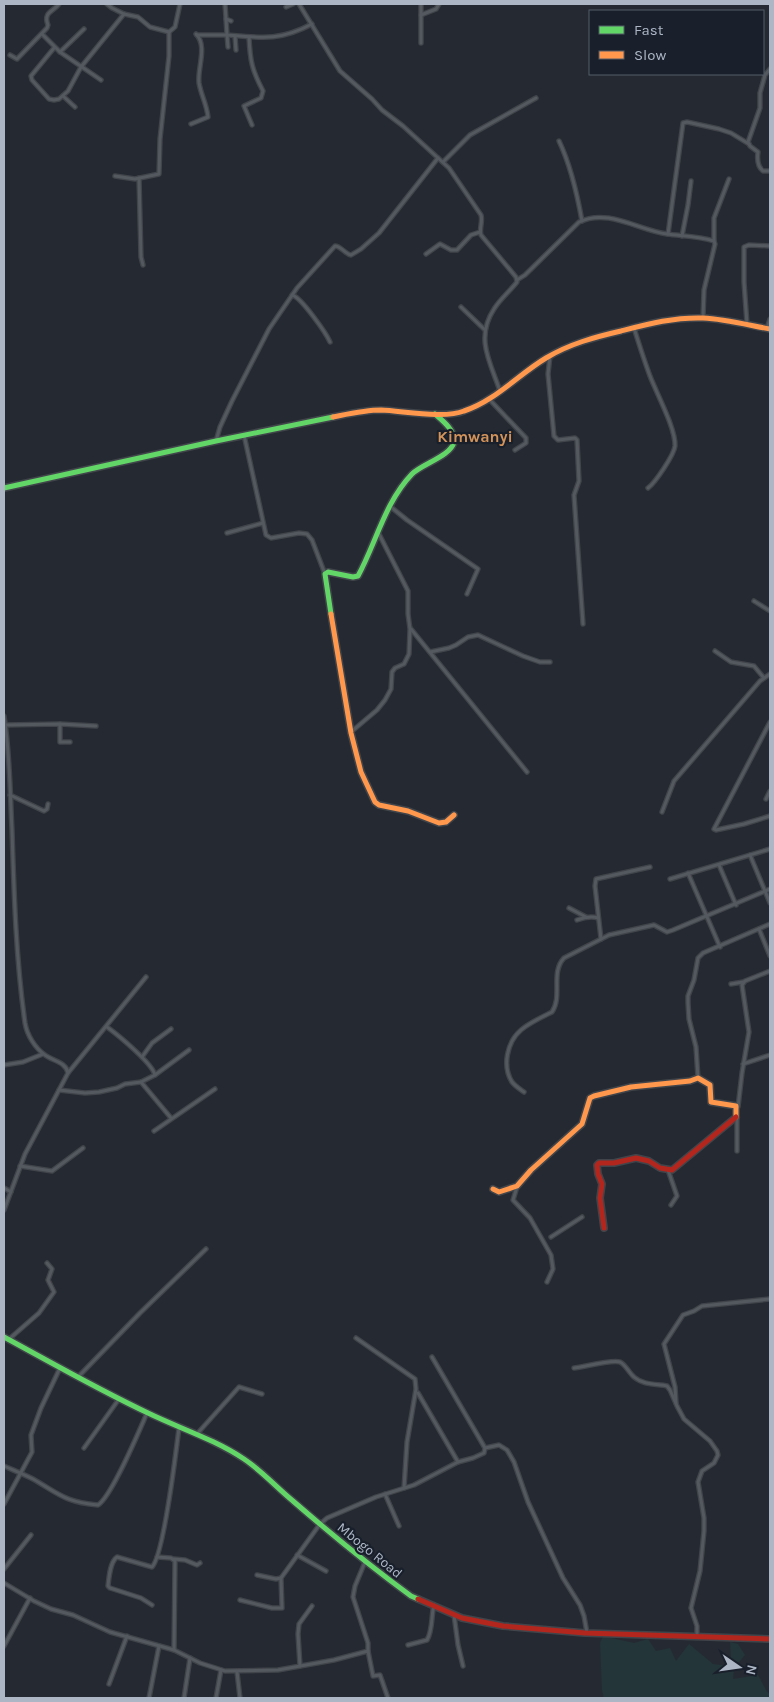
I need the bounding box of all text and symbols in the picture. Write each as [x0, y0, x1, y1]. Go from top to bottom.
legend [589, 10, 764, 75]
text: Fast [634, 21, 664, 39]
text: Slow [634, 46, 666, 64]
district label: Kimwanyi [437, 427, 513, 446]
street label: Mbogo Road [334, 1519, 406, 1582]
north arrow [714, 1642, 764, 1692]
text: N [742, 1663, 761, 1677]

